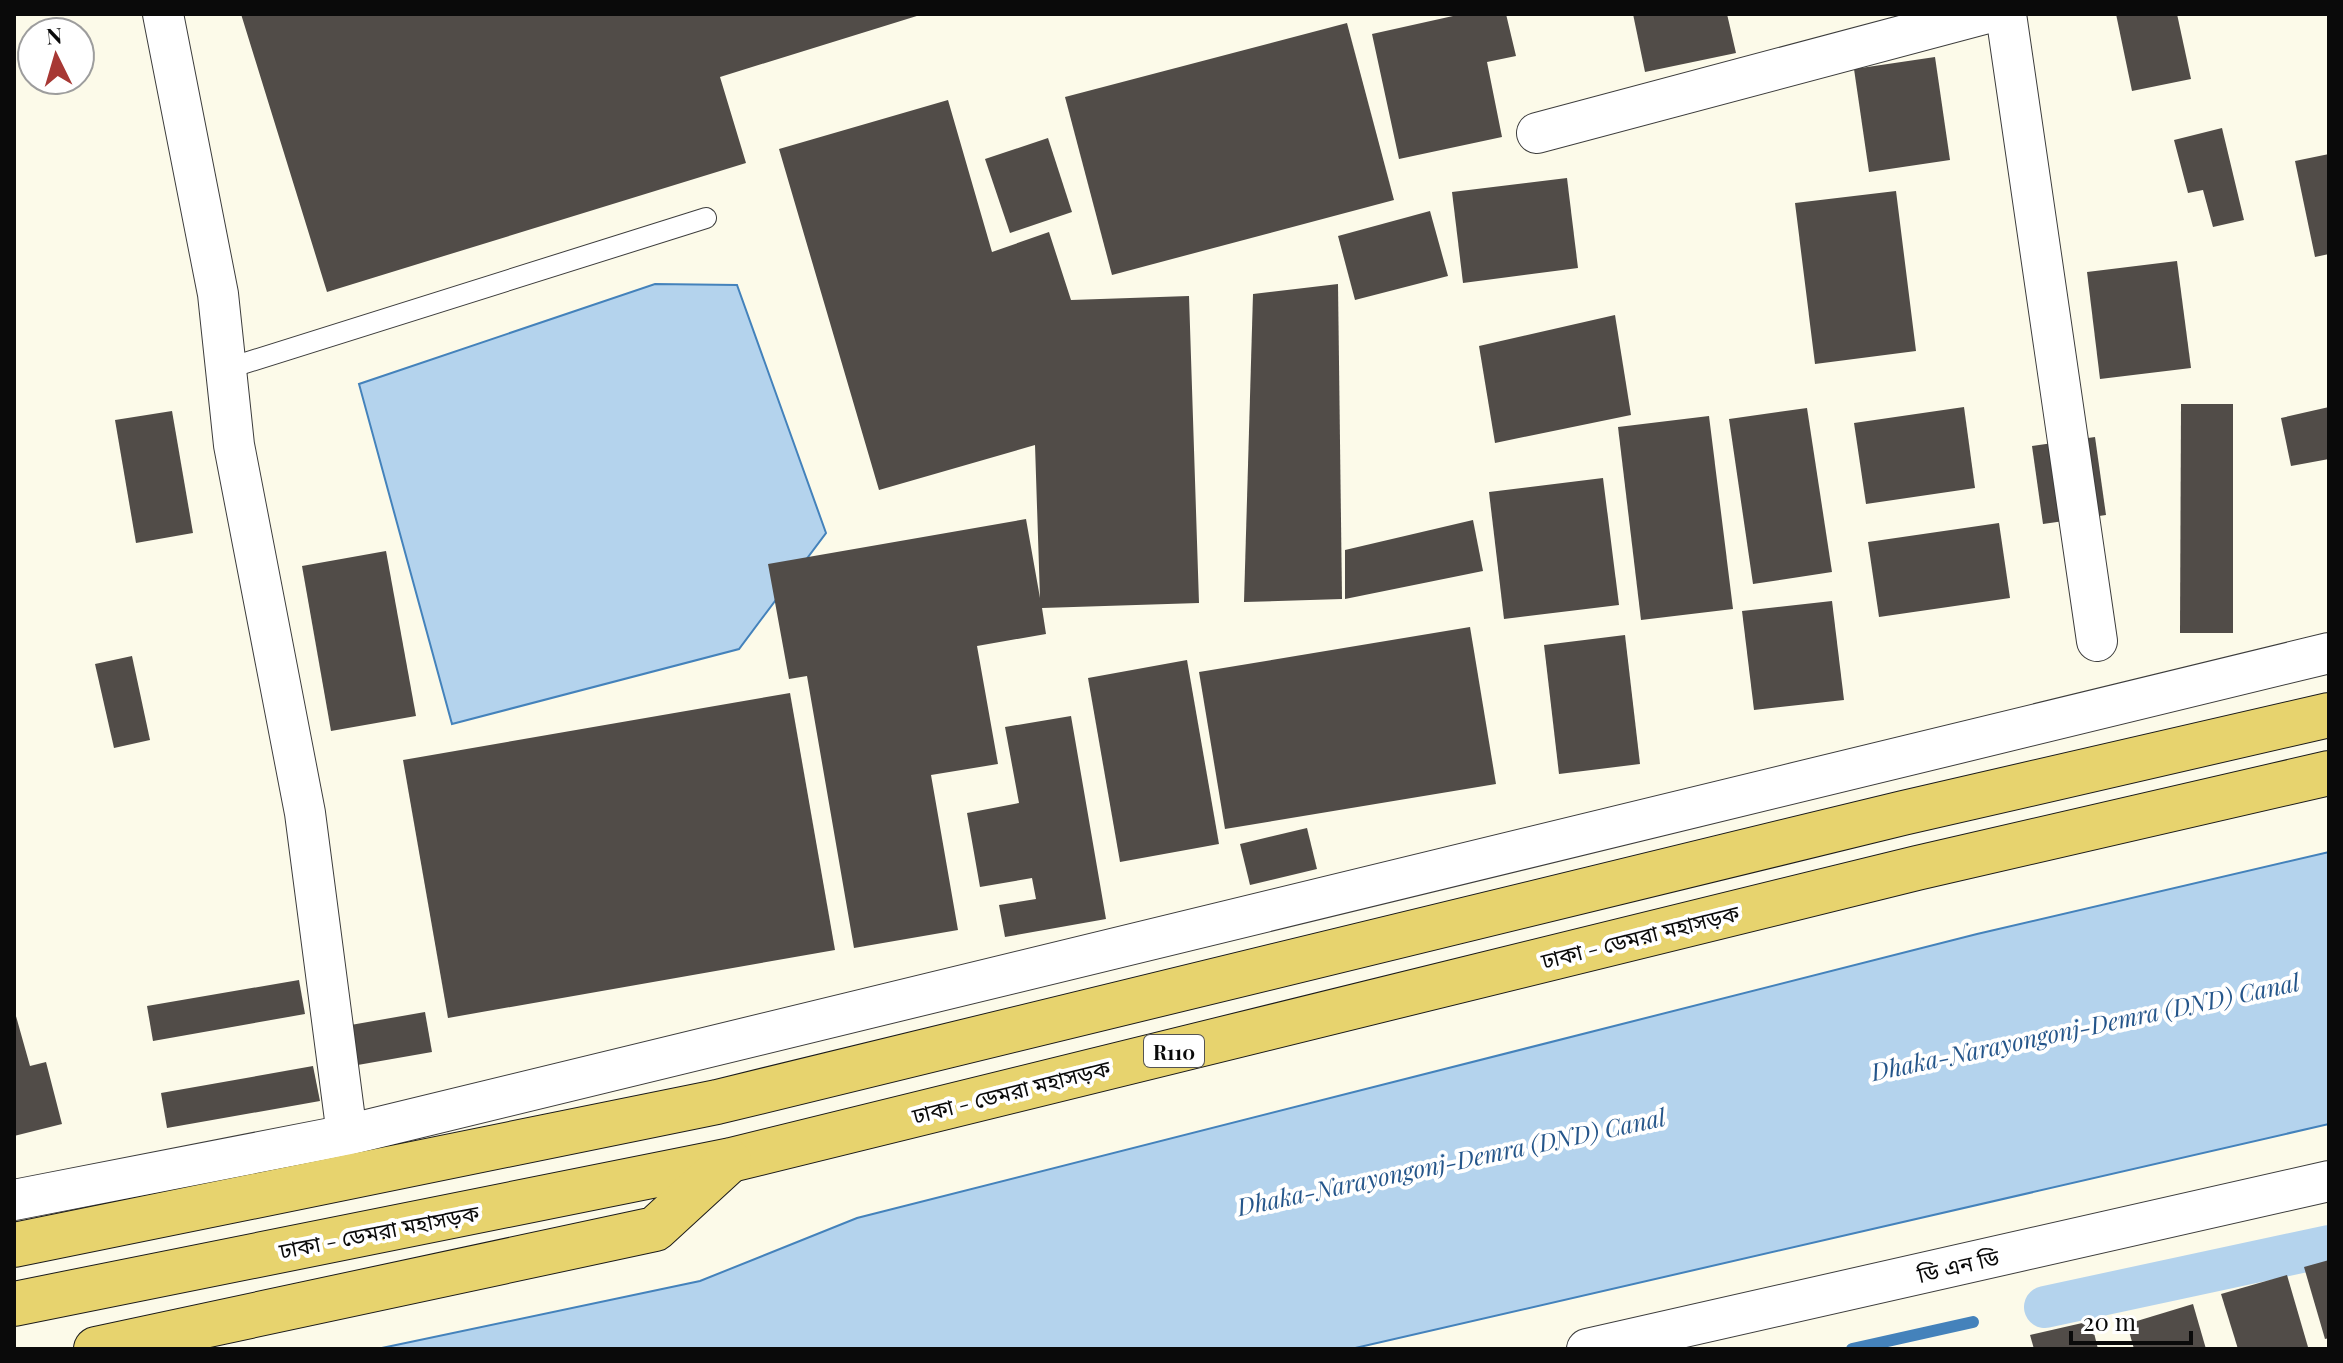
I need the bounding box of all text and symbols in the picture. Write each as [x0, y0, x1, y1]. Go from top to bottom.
north arrow [16, 16, 96, 96]
text: N [45, 19, 64, 51]
street label: ঢাকা - ডেমরা মহাসড়ক [1537, 897, 1742, 975]
water label: Dhaka-Narayongonj-Demra (DND) Canal [1867, 965, 2303, 1087]
road number: R110 [1144, 1035, 1204, 1067]
street label: ঢাকা - ডেমরা মহাসড়ক [908, 1052, 1113, 1130]
water label: Dhaka-Narayongonj-Demra (DND) Canal [1233, 1100, 1669, 1222]
street label: ঢাকা - ডেমরা মহাসড়ক [275, 1197, 482, 1265]
street label: ডি এন ডি [1913, 1241, 2002, 1289]
scale bar [2071, 1295, 2191, 1345]
text: 20 m [2083, 1305, 2136, 1337]

